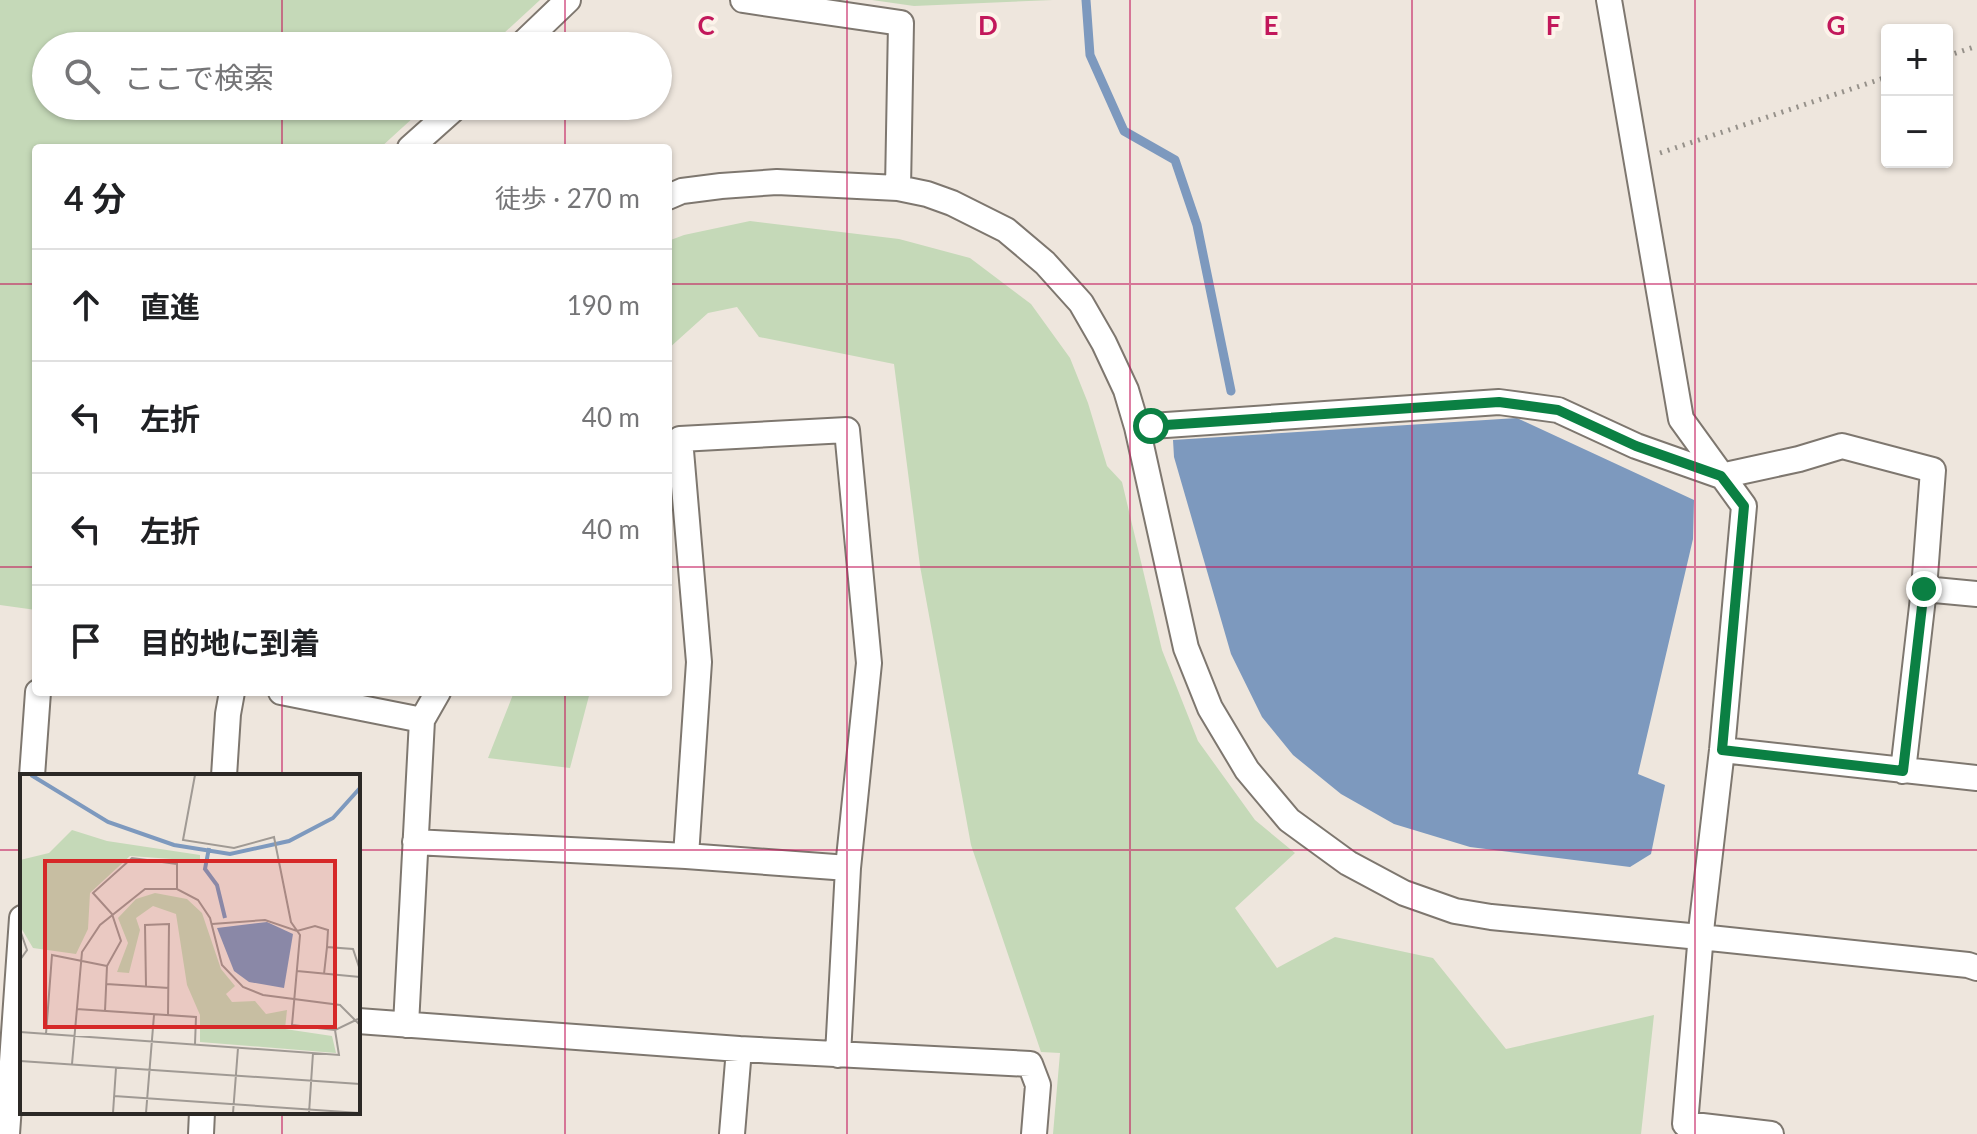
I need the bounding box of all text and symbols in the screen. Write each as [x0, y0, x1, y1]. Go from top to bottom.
text: C [697, 9, 715, 41]
text: D [978, 9, 998, 41]
text: E [1264, 9, 1278, 41]
text: F [1546, 9, 1560, 41]
text: G [1827, 9, 1845, 41]
map controls [1881, 24, 1953, 168]
button: + [1881, 24, 1953, 96]
search box [32, 32, 672, 120]
icon: search [60, 54, 104, 98]
text: ここで検索 [124, 59, 274, 95]
button: − [1881, 96, 1953, 168]
text: 4 分 [64, 177, 126, 218]
text: 徒歩 · 270 m [495, 182, 640, 214]
icon: ahead [64, 283, 108, 327]
text: 直進 [140, 288, 200, 324]
text: 190 m [567, 289, 640, 321]
icon: left [64, 395, 108, 439]
text: 左折 [140, 400, 200, 436]
text: 40 m [582, 401, 640, 433]
route start [1133, 408, 1169, 444]
icon: left [64, 507, 108, 551]
text: 左折 [140, 512, 200, 548]
text: 40 m [582, 513, 640, 545]
route end [1906, 571, 1942, 607]
icon: arrive [64, 619, 108, 663]
text: 目的地に到着 [140, 624, 320, 660]
inset map [20, 774, 360, 1114]

